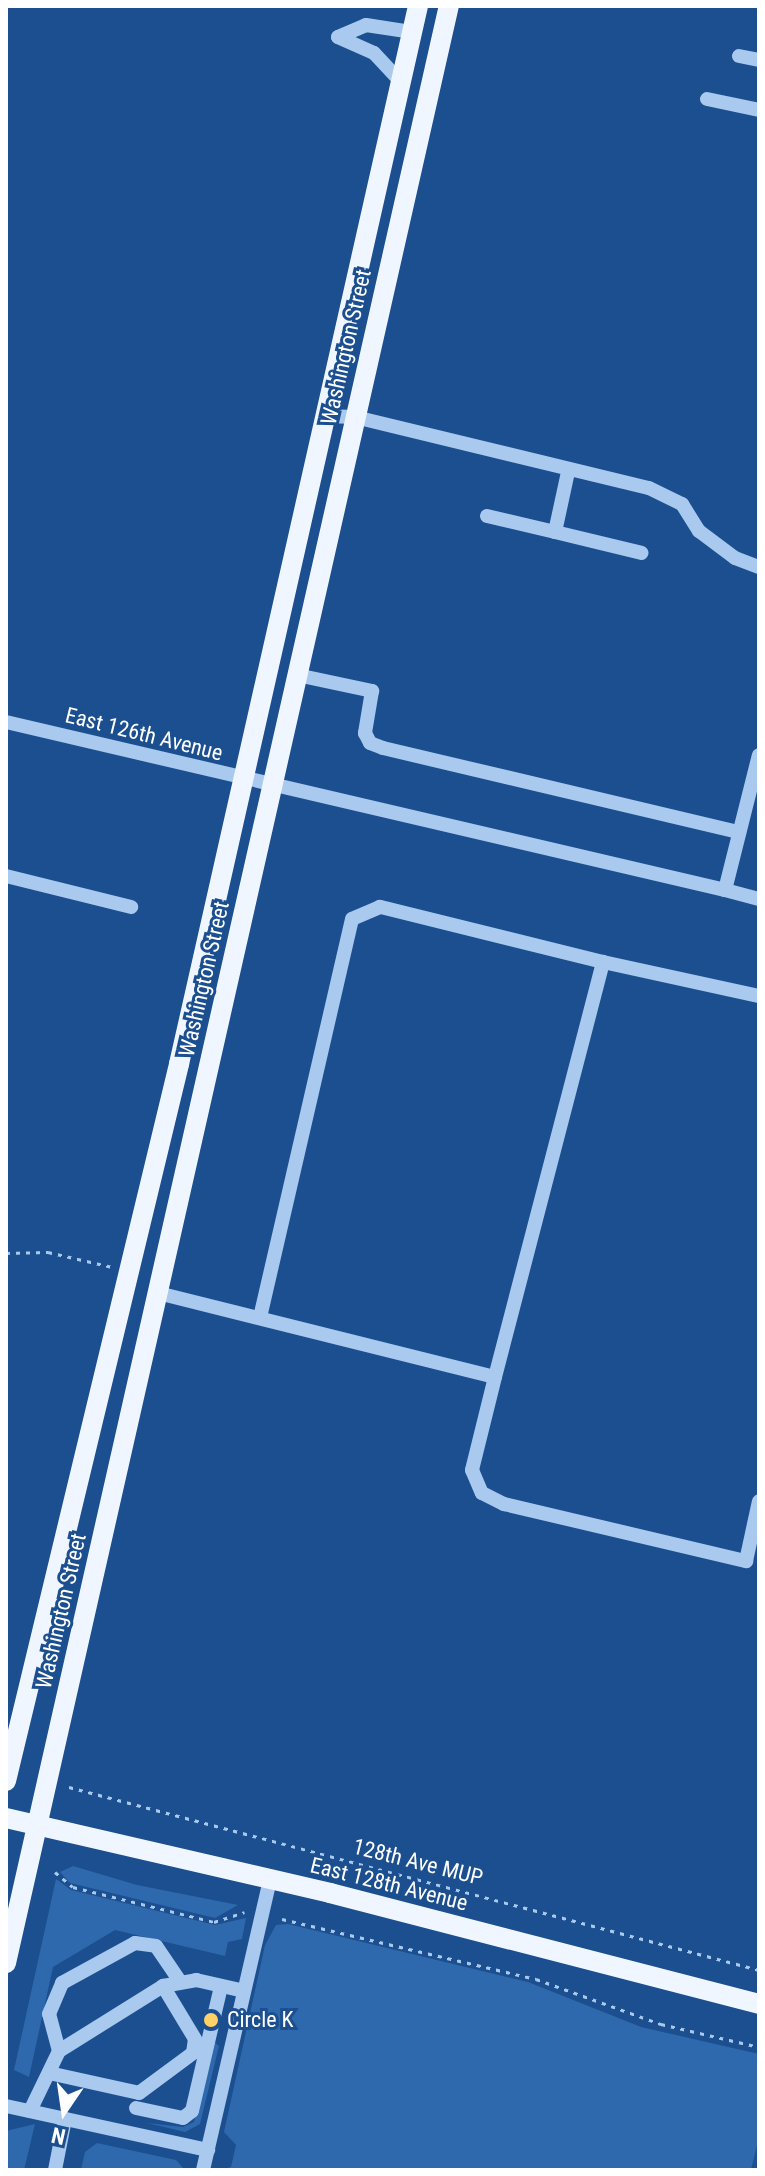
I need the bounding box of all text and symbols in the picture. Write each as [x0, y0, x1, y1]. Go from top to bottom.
street label: Washington Street [315, 267, 377, 427]
street label: East 126th Avenue [63, 702, 225, 766]
street label: Washington Street [173, 899, 235, 1059]
street label: Washington Street [30, 1531, 92, 1691]
street label: 128th Ave MUP [350, 1833, 486, 1891]
street label: East 128th Avenue [308, 1852, 470, 1916]
place label: Circle K [227, 2007, 294, 2033]
marker: Circle K [202, 2011, 220, 2029]
north arrow [24, 2072, 104, 2152]
text: N [49, 2122, 68, 2150]

